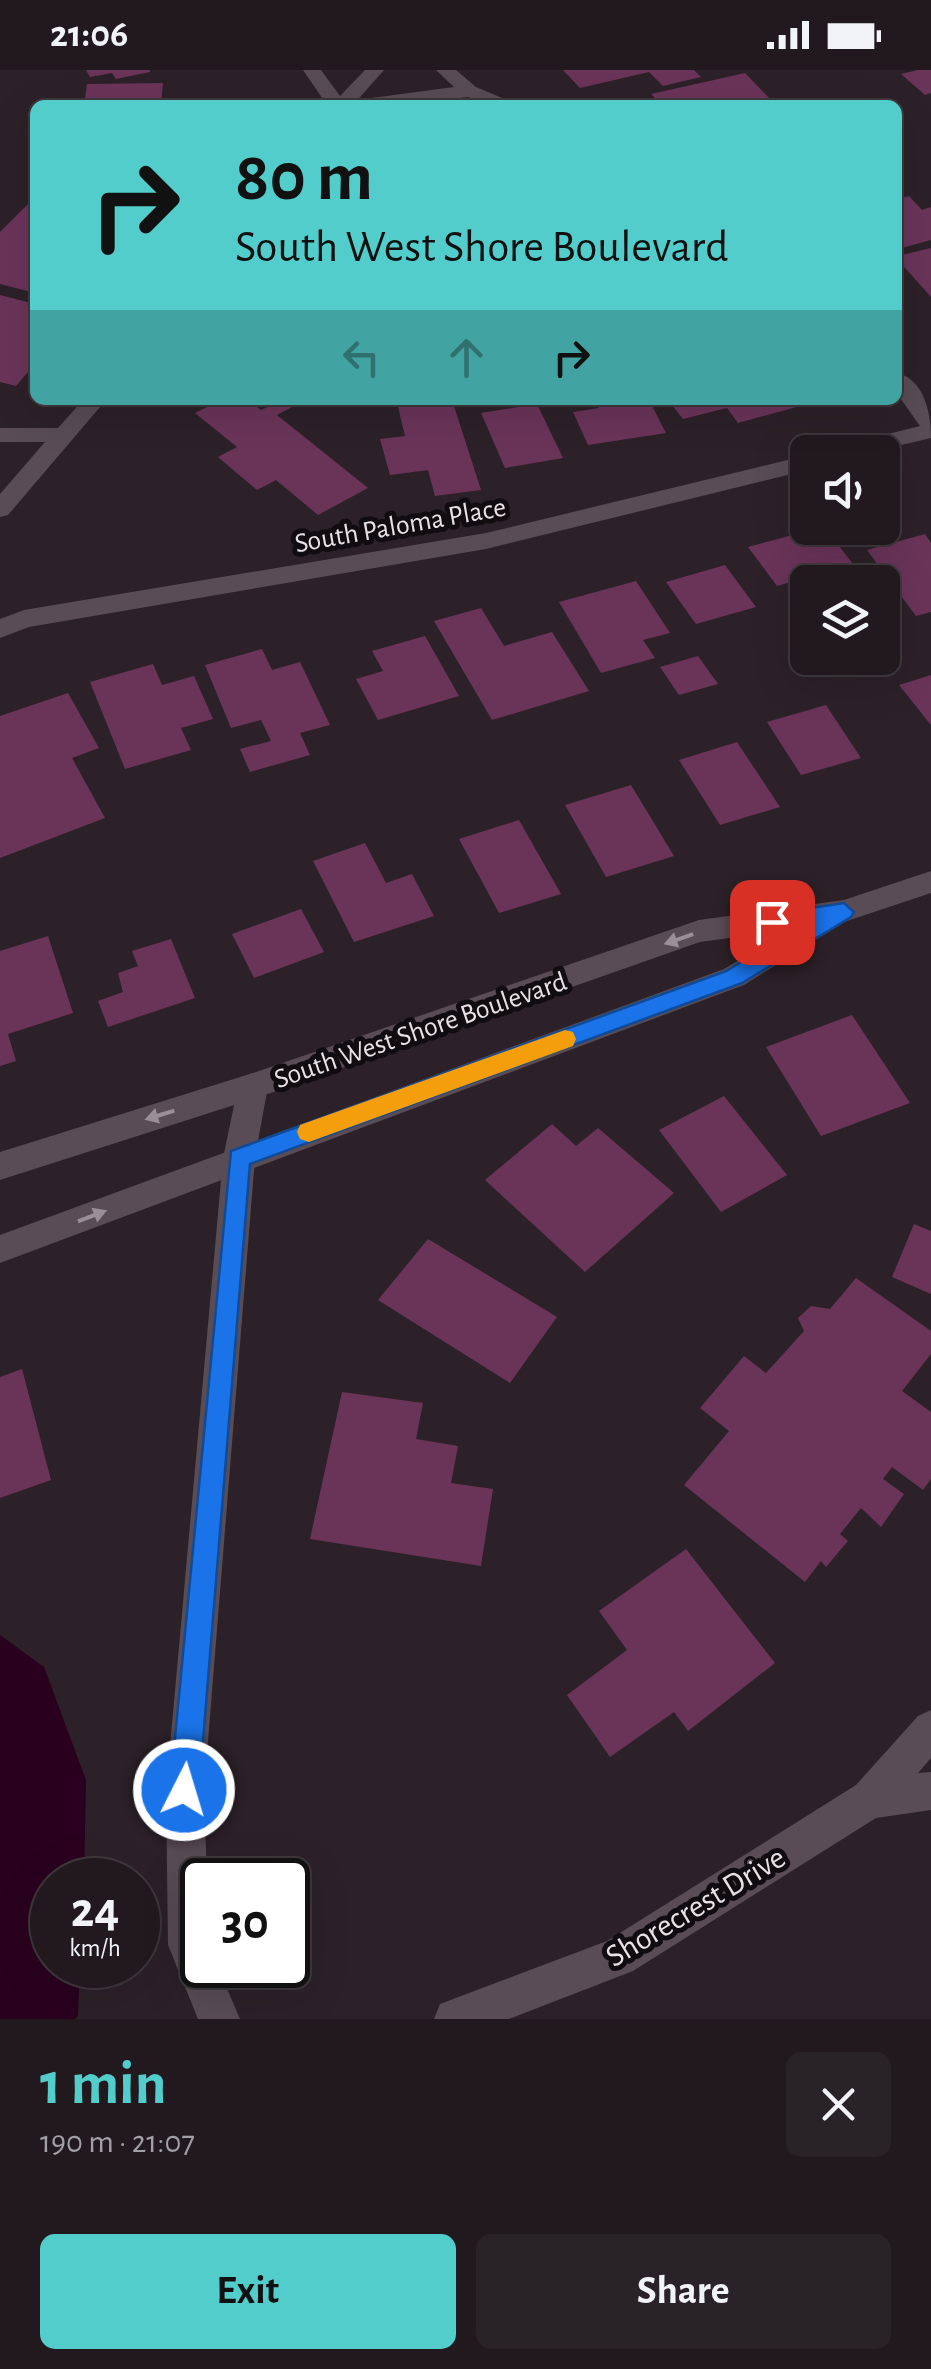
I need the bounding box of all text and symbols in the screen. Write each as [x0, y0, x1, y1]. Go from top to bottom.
text: 21:06 [50, 16, 128, 54]
icon: right [70, 140, 200, 270]
text: 80 m [235, 143, 373, 213]
text: South West Shore Boulevard [235, 225, 729, 270]
icon: left [334, 330, 389, 385]
icon: ahead [439, 330, 494, 385]
icon: right [544, 330, 599, 385]
map controls [790, 435, 900, 675]
button: sound [790, 435, 900, 545]
street label: South Paloma Place [293, 494, 508, 558]
button: layers [790, 565, 900, 675]
pin [730, 880, 815, 965]
icon: arrive [745, 895, 800, 950]
one-way arrow [663, 932, 693, 947]
street label: South West Shore Boulevard [271, 968, 570, 1094]
one-way arrow [144, 1108, 175, 1123]
one-way arrow [77, 1208, 107, 1224]
position arrow [132, 1738, 236, 1842]
street label: Shorecrest Drive [600, 1841, 791, 1973]
speed limit sign: 30 [180, 1858, 310, 1988]
text: 24 [71, 1886, 119, 1936]
text: km/h [69, 1936, 121, 1961]
button: close [786, 2052, 891, 2157]
text: 1 min [40, 2055, 166, 2115]
text: 190 m · 21:07 [40, 2126, 195, 2158]
button: Exit [40, 2234, 456, 2349]
button: Share [476, 2234, 891, 2349]

